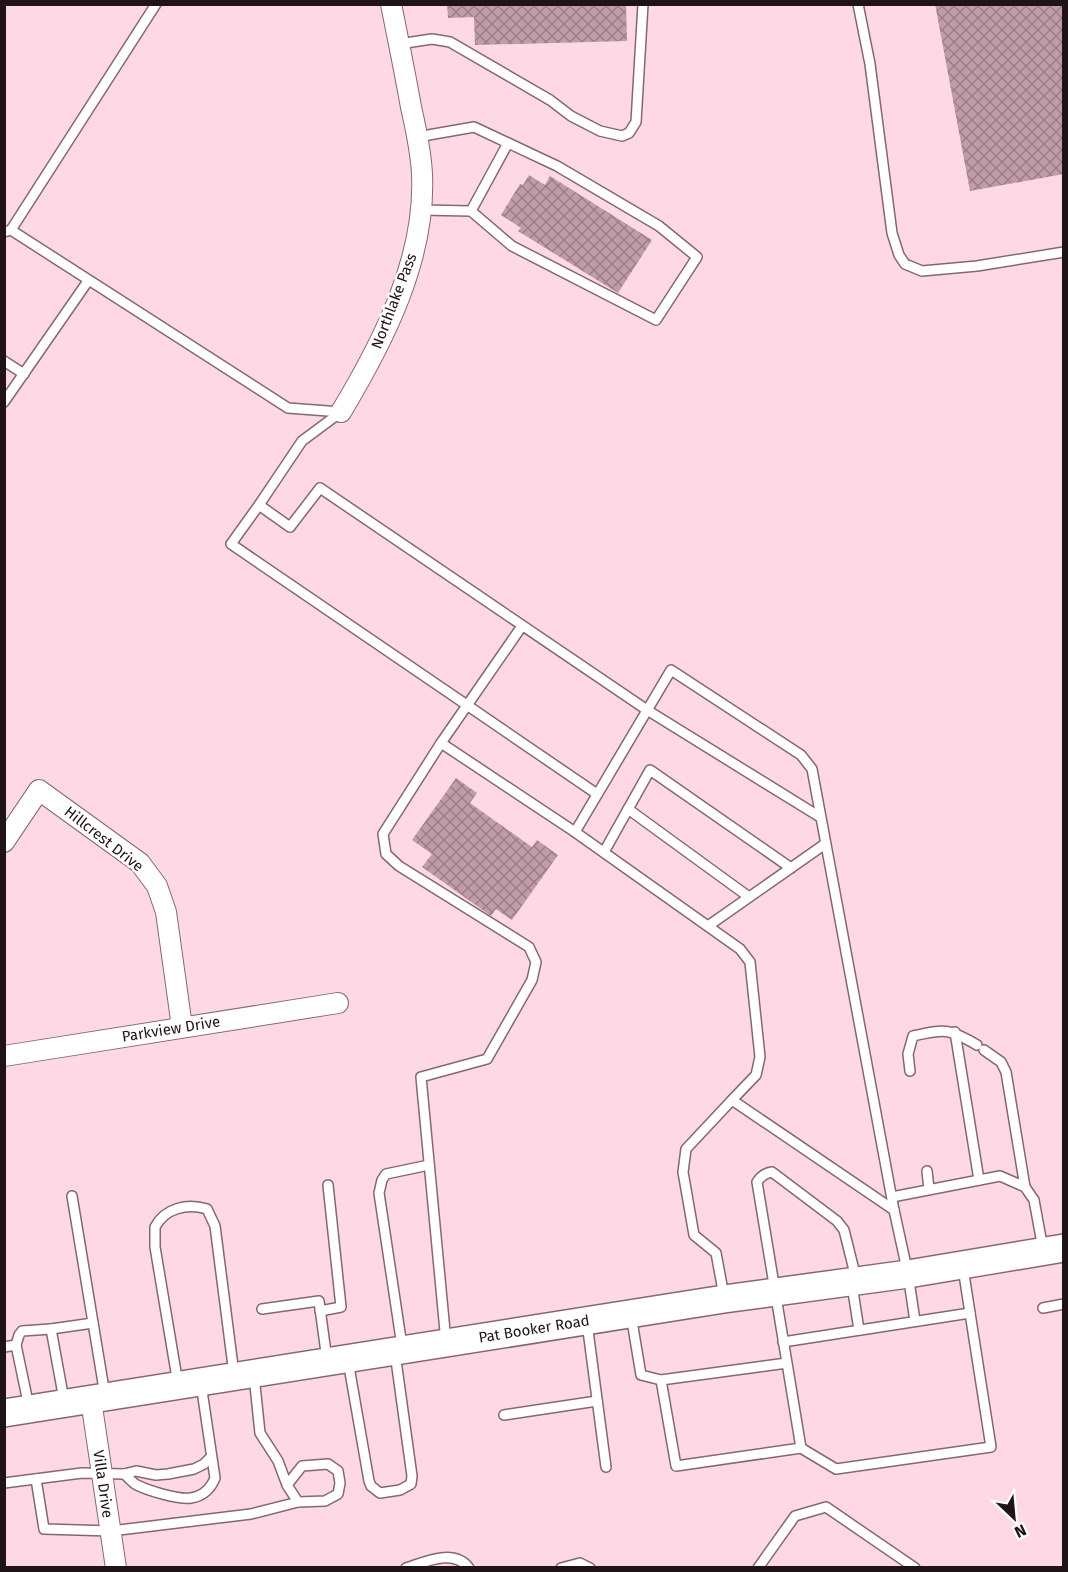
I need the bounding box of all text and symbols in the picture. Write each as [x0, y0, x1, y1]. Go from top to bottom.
street label: Northlake Pass [368, 251, 420, 351]
street label: Hillcrest Drive [61, 803, 147, 875]
street label: Parkview Drive [121, 1012, 221, 1046]
street label: Pat Booker Road [477, 1311, 591, 1347]
street label: Villa Drive [89, 1449, 117, 1519]
north arrow [984, 1488, 1044, 1548]
text: N [1011, 1520, 1029, 1542]

